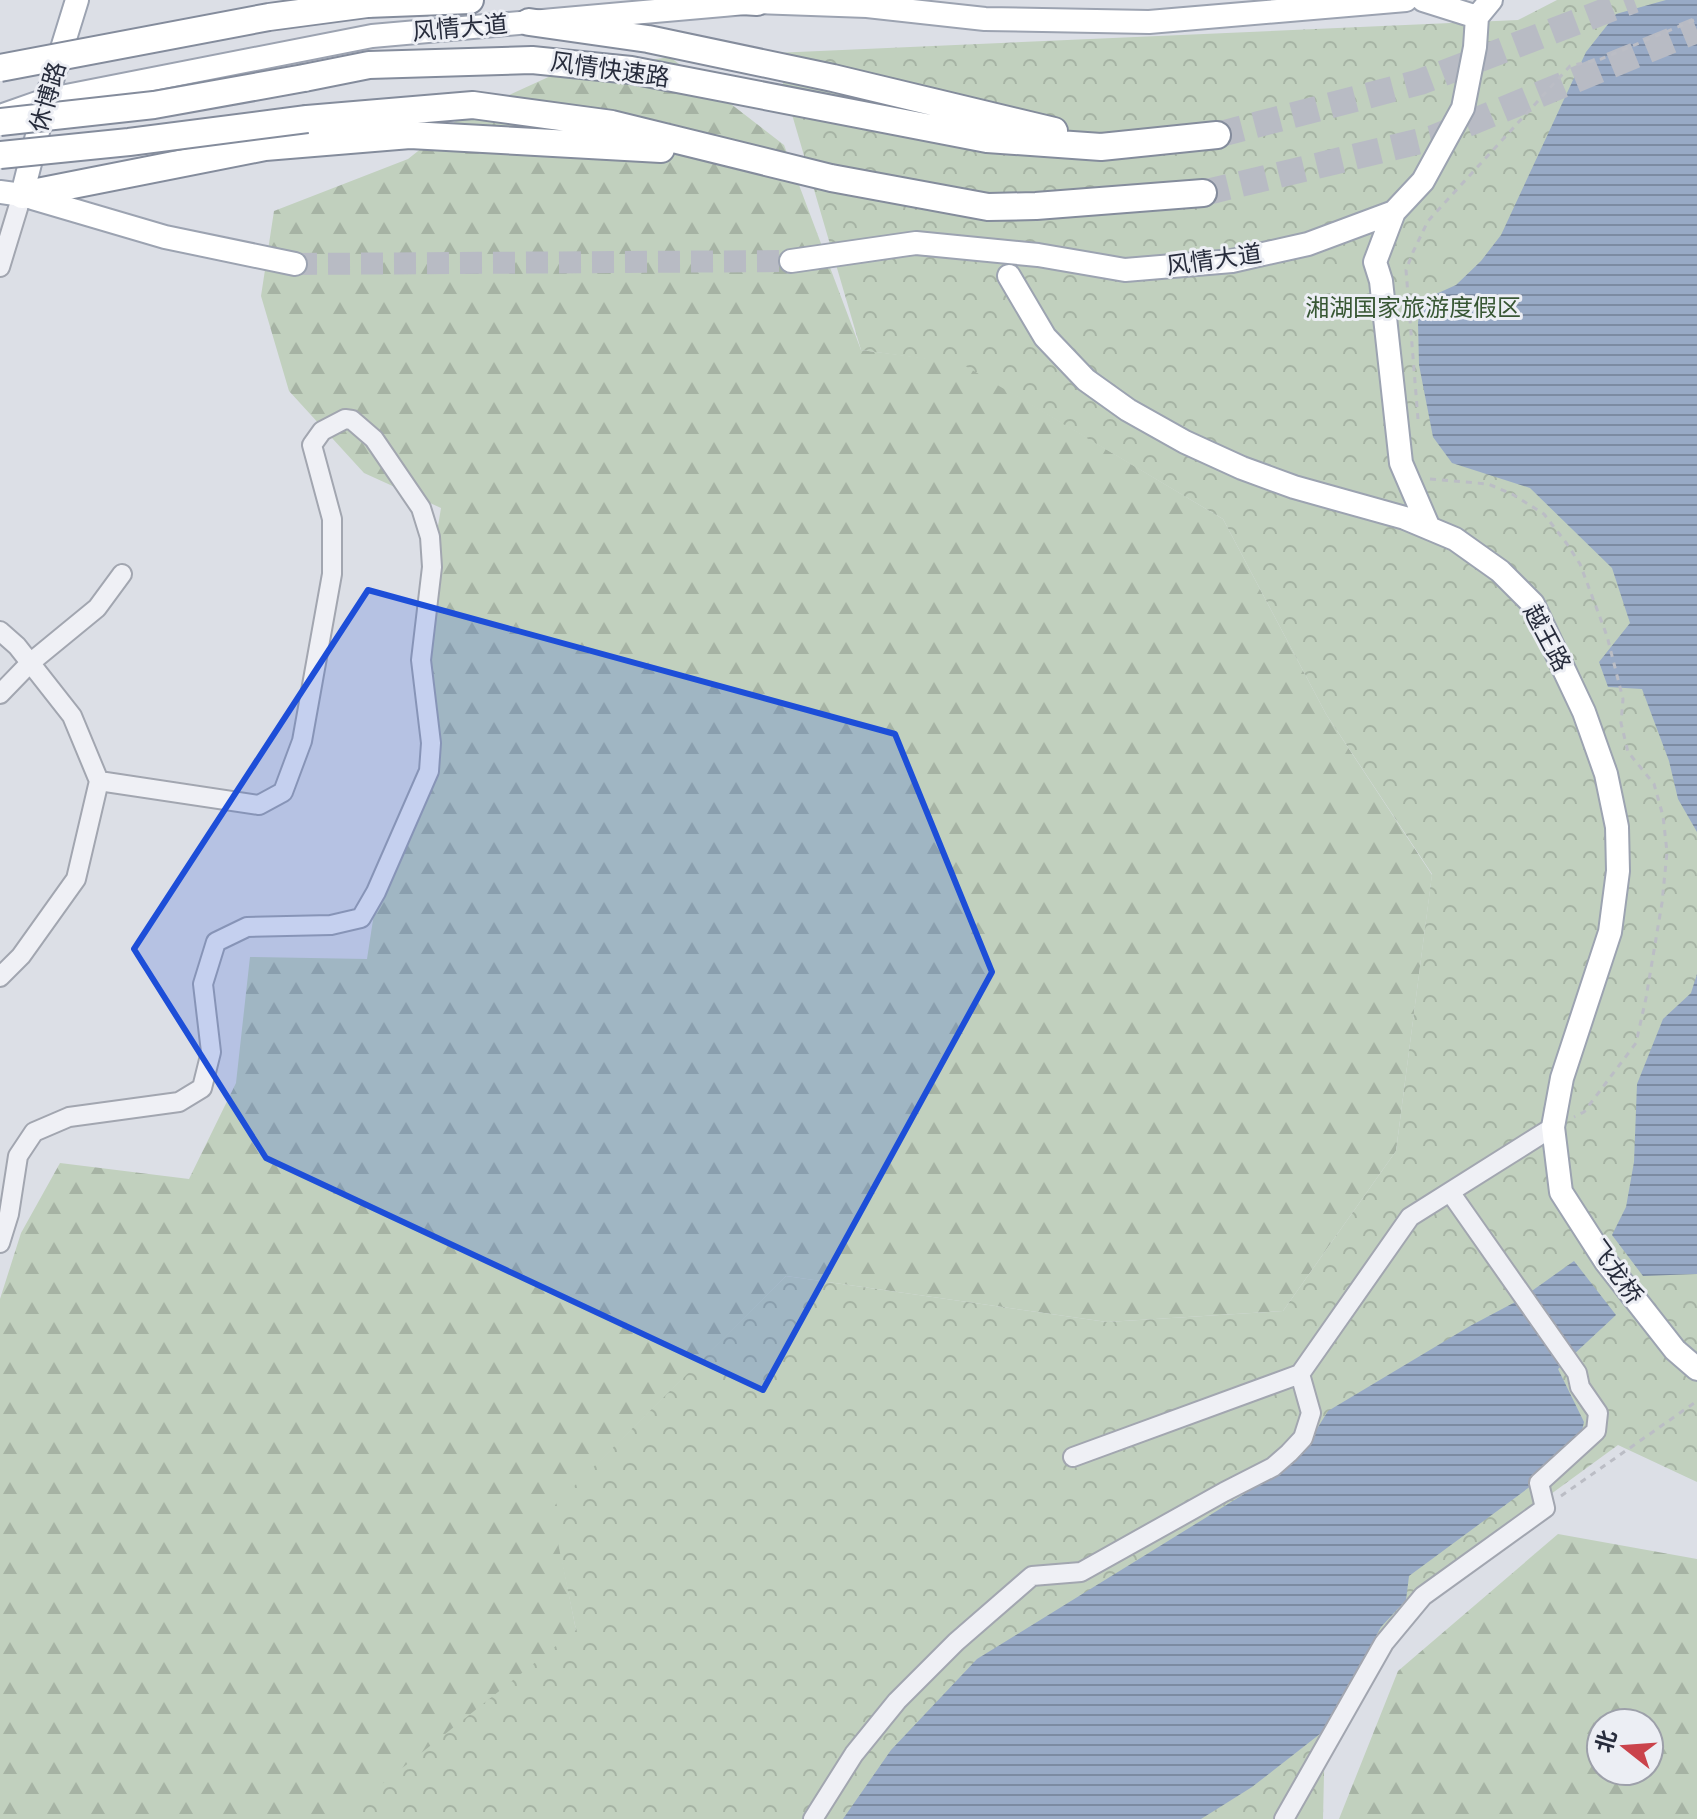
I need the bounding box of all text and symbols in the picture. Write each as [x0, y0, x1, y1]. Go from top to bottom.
street label: 风情大道 [411, 10, 509, 46]
street label: 风情快速路 [549, 48, 671, 92]
street label: 休博路 [25, 59, 71, 135]
street label: 风情大道 [1165, 239, 1263, 281]
park label: 湘湖国家旅游度假区 [1305, 294, 1521, 322]
street label: 越王路 [1518, 600, 1576, 676]
street label: 飞龙桥 [1584, 1235, 1648, 1309]
north arrow [1585, 1707, 1665, 1787]
text: 北 [1590, 1727, 1622, 1756]

